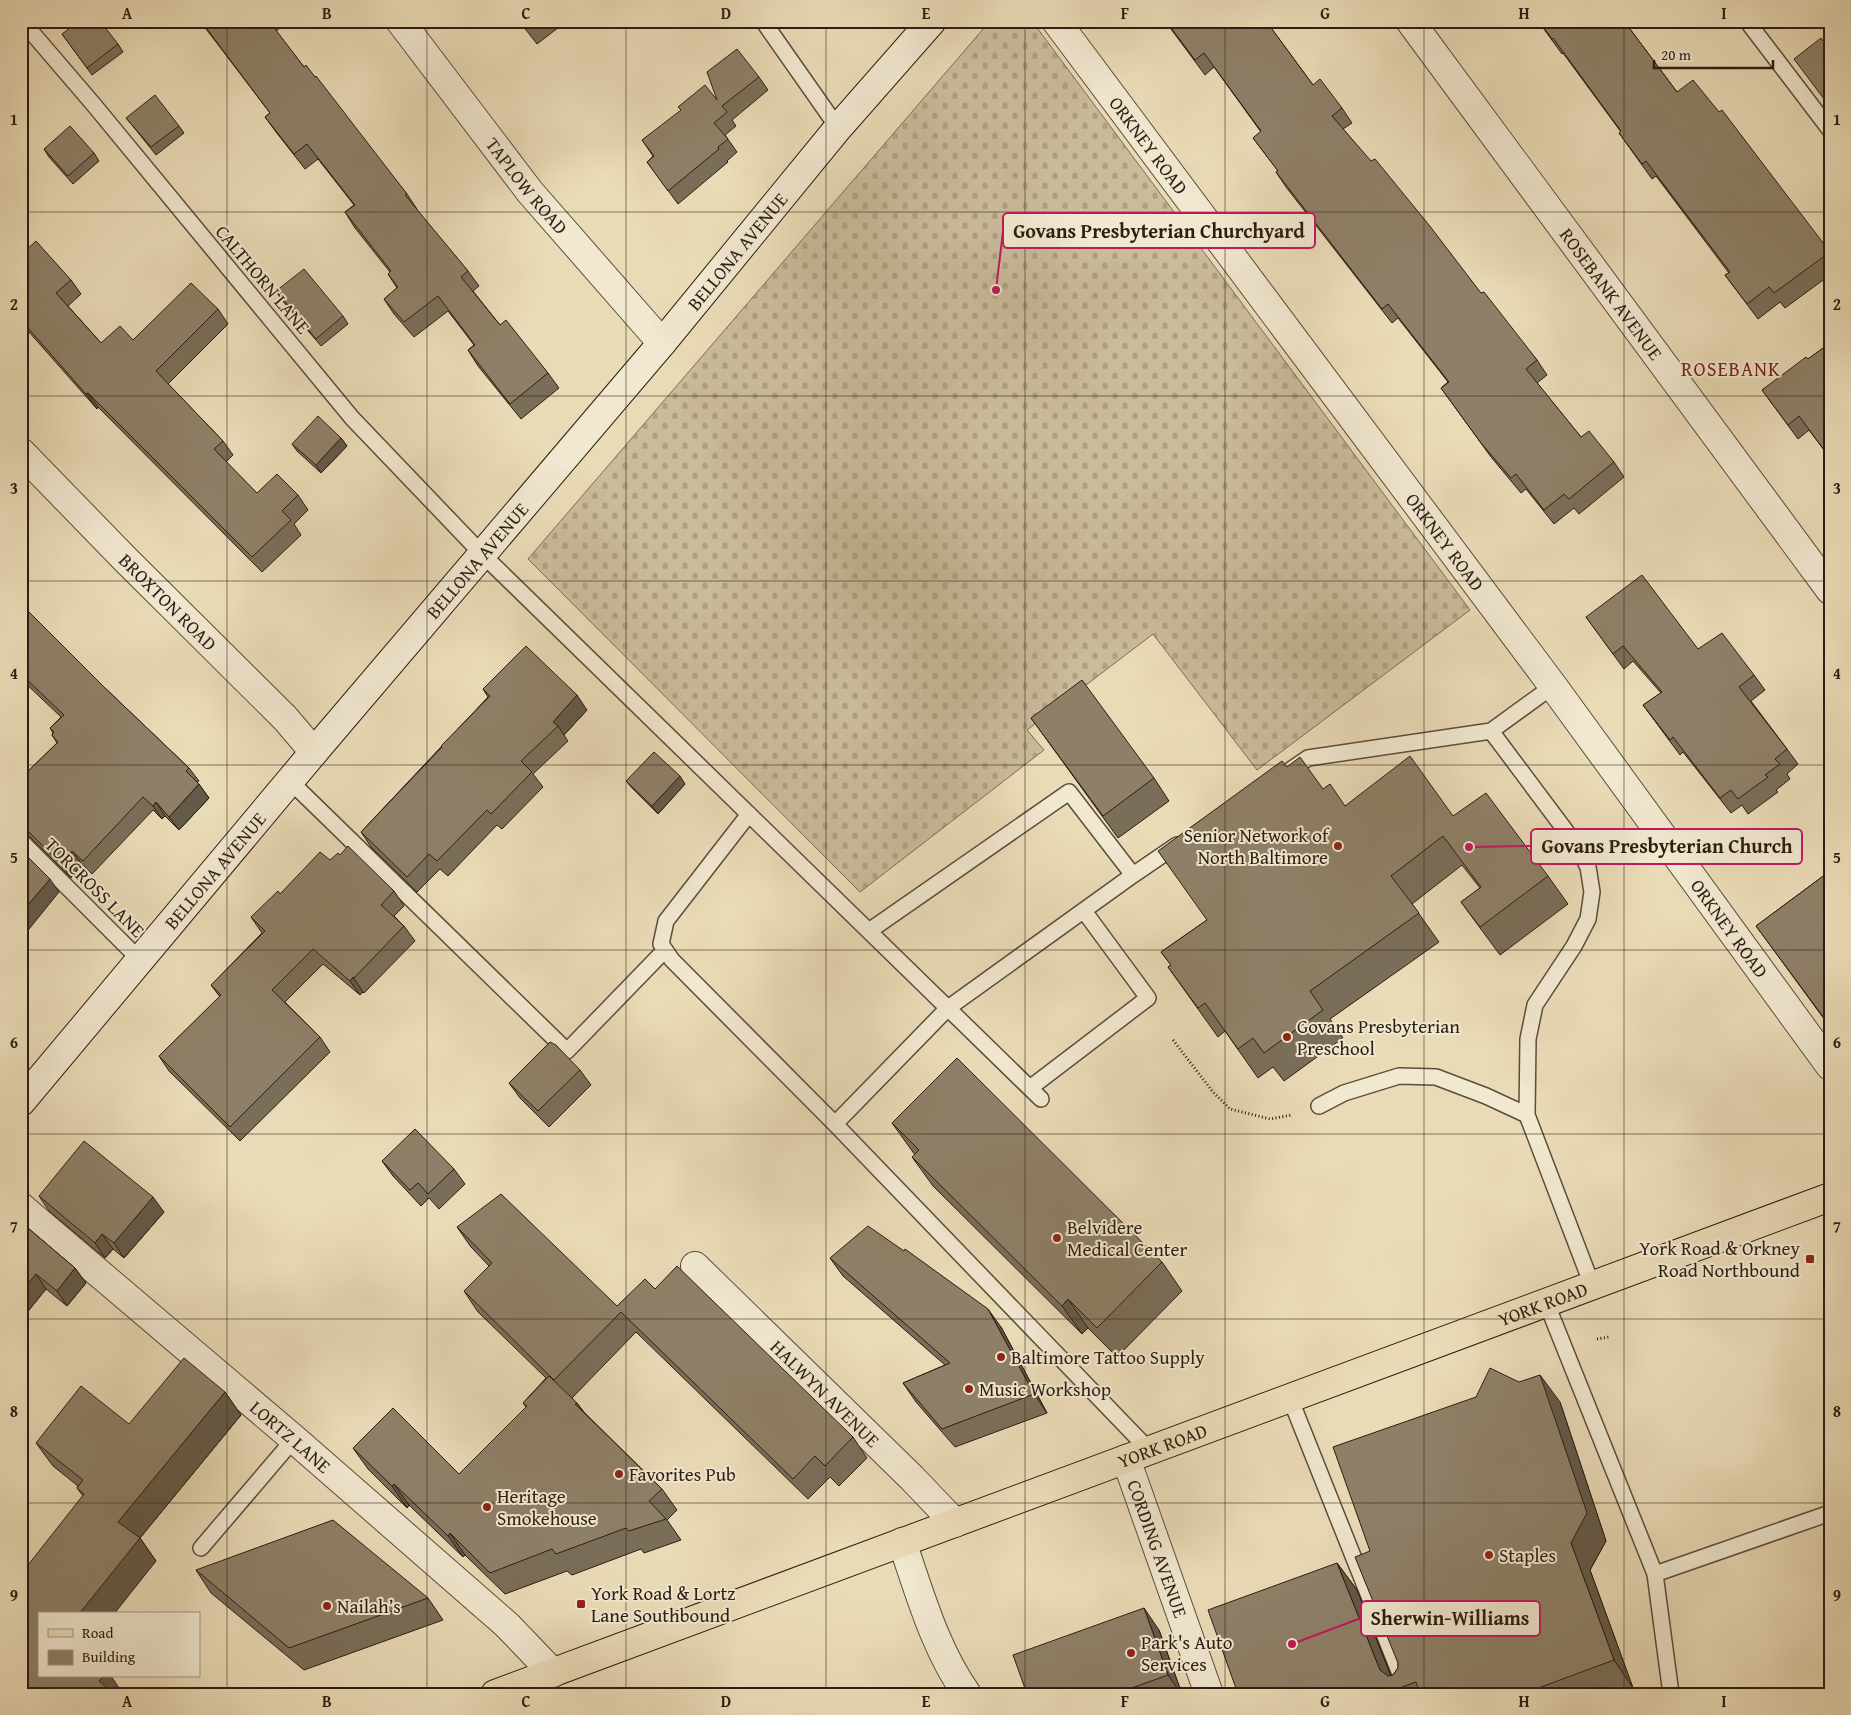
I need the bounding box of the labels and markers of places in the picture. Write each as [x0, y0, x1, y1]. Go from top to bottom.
callout: Govans Presbyterian Churchyard [1003, 213, 1315, 248]
place label: Senior Network of North Baltimore [1184, 821, 1330, 871]
callout: Govans Presbyterian Church [1531, 829, 1802, 864]
marker: Senior Network of North Baltimore [1332, 840, 1344, 852]
place label: Govans Presbyterian Preschool [1297, 1012, 1460, 1062]
marker: Govans Presbyterian Preschool [1281, 1031, 1293, 1043]
place label: Belvidere Medical Center [1067, 1213, 1187, 1263]
marker: Belvidere Medical Center [1051, 1232, 1063, 1244]
place label: York Road & Orkney Road Northbound [1639, 1234, 1801, 1284]
marker: York Road & Orkney Road Northbound [1804, 1253, 1816, 1265]
place label: Baltimore Tattoo Supply [1011, 1343, 1205, 1371]
marker: Baltimore Tattoo Supply [995, 1351, 1007, 1363]
place label: Music Workshop [979, 1375, 1111, 1403]
marker: Music Workshop [963, 1383, 975, 1395]
place label: Favorites Pub [629, 1460, 736, 1488]
marker: Favorites Pub [613, 1468, 625, 1480]
place label: Heritage Smokehouse [497, 1482, 597, 1532]
marker: Heritage Smokehouse [481, 1501, 493, 1513]
place label: Staples [1499, 1541, 1556, 1569]
marker: Staples [1483, 1549, 1495, 1561]
place label: York Road & Lortz Lane Southbound [591, 1579, 735, 1629]
place label: Nailah’s [337, 1592, 401, 1620]
marker: York Road & Lortz Lane Southbound [575, 1598, 587, 1610]
marker: Nailah’s [321, 1600, 333, 1612]
callout: Sherwin-Williams [1361, 1601, 1540, 1636]
place label: Park's Auto Services [1141, 1628, 1233, 1678]
marker: Park's Auto Services [1125, 1647, 1137, 1659]

